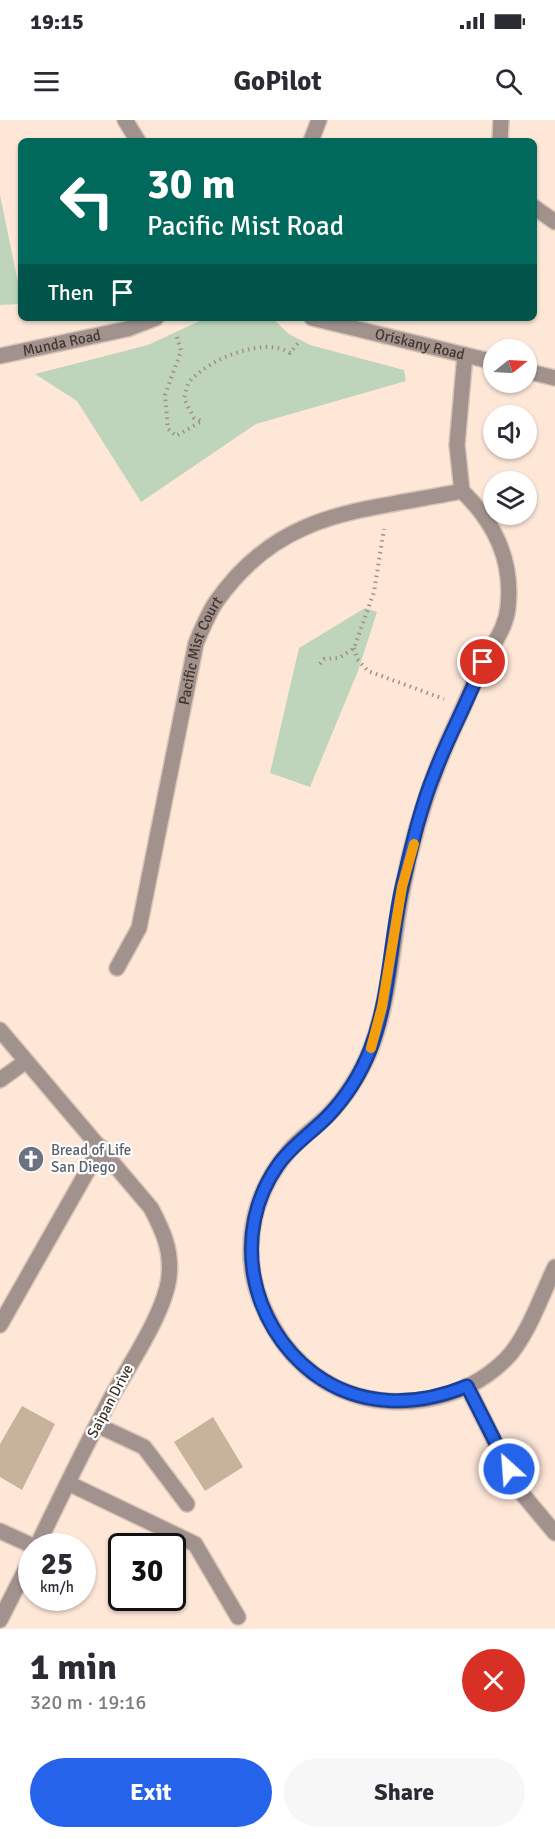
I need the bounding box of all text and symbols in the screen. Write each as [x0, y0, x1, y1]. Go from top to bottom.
text: 19:15 [30, 8, 84, 35]
icon: menu [30, 65, 63, 98]
text: GoPilot [233, 65, 322, 98]
icon: search [492, 65, 525, 98]
text: 30 m [147, 159, 236, 210]
icon: left [48, 162, 126, 240]
text: Pacific Mist Road [147, 210, 344, 243]
icon: arrive [106, 276, 139, 309]
text: Then [48, 279, 94, 306]
street label: Oriskany Road [373, 325, 467, 364]
street label: Munda Road [21, 326, 102, 360]
north arrow [483, 339, 537, 393]
map controls [483, 339, 537, 525]
button: sound [483, 405, 537, 459]
button: layers [483, 471, 537, 525]
street label: Pacific Mist Court [175, 593, 226, 707]
pin [457, 636, 508, 687]
icon: arrive [466, 645, 499, 678]
place label: Bread of Life San Diego [51, 1141, 131, 1176]
church icon: Bread of Life San Diego [16, 1144, 46, 1174]
street label: Saipan Drive [83, 1361, 137, 1441]
position arrow [477, 1437, 541, 1501]
speed limit sign: 30 [108, 1533, 186, 1611]
text: 25 [41, 1546, 73, 1583]
text: km/h [40, 1578, 74, 1596]
text: 1 min [30, 1645, 117, 1690]
button: close [462, 1649, 525, 1712]
text: 320 m · 19:16 [30, 1690, 146, 1715]
button: Exit [30, 1758, 272, 1827]
button: Share [284, 1758, 525, 1827]

